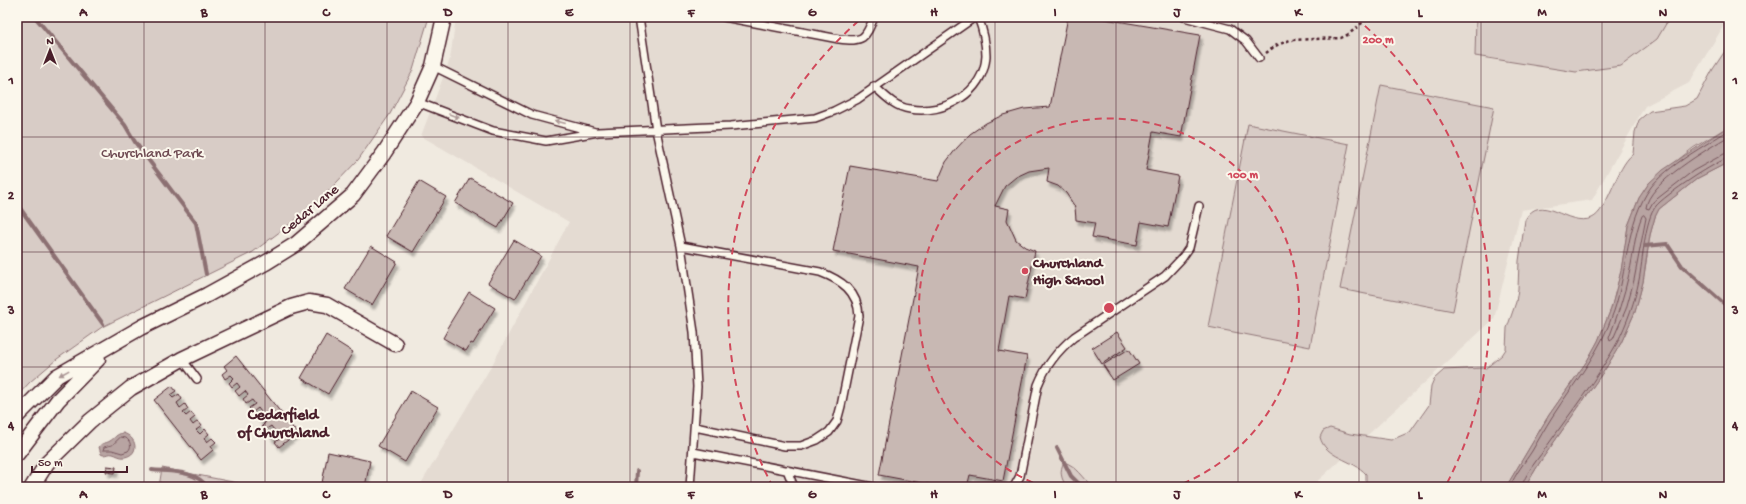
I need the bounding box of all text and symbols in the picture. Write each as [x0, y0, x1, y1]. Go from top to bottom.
text: A [78, 6, 88, 21]
text: B [200, 6, 209, 21]
text: C [321, 6, 331, 21]
text: D [443, 6, 453, 21]
text: E [565, 6, 574, 21]
text: F [687, 6, 696, 21]
text: G [808, 6, 817, 21]
text: H [930, 6, 938, 21]
text: I [1053, 6, 1057, 21]
text: J [1173, 6, 1182, 21]
text: K [1293, 6, 1303, 21]
text: L [1418, 6, 1424, 21]
text: M [1537, 6, 1547, 21]
text: N [1659, 6, 1668, 21]
north arrow [30, 30, 70, 70]
text: 200 m [1363, 34, 1394, 48]
text: N [46, 36, 54, 48]
text: 1 [7, 74, 14, 89]
text: 1 [1731, 74, 1738, 89]
one-way arrow [448, 113, 460, 119]
one-way arrow [554, 119, 566, 125]
park label: Churchland Park [101, 145, 204, 163]
text: 100 m [1227, 169, 1258, 183]
street label: Cedar Lane [277, 181, 343, 240]
text: 2 [8, 189, 15, 204]
text: 2 [1732, 189, 1739, 204]
place label: Churchland High School [1032, 255, 1105, 290]
marker: Churchland High School [1020, 266, 1030, 276]
centre of rings [1102, 301, 1116, 315]
text: 3 [7, 304, 15, 319]
text: 3 [1731, 304, 1739, 319]
one-way arrow [58, 369, 69, 376]
district label: Cedarfield of Churchland [237, 406, 330, 444]
text: 4 [7, 419, 15, 434]
text: 4 [1731, 419, 1739, 434]
scale bar [32, 448, 127, 474]
text: 50 m [38, 457, 63, 471]
text: A [78, 488, 88, 503]
text: B [200, 488, 209, 503]
text: C [321, 488, 331, 503]
text: D [443, 488, 453, 503]
text: E [565, 488, 574, 503]
text: F [687, 488, 696, 503]
text: G [808, 488, 817, 503]
text: H [930, 488, 938, 503]
text: I [1053, 488, 1057, 503]
text: J [1173, 488, 1182, 503]
text: K [1293, 488, 1303, 503]
text: L [1418, 488, 1424, 503]
text: M [1537, 488, 1547, 503]
text: N [1659, 488, 1668, 503]

